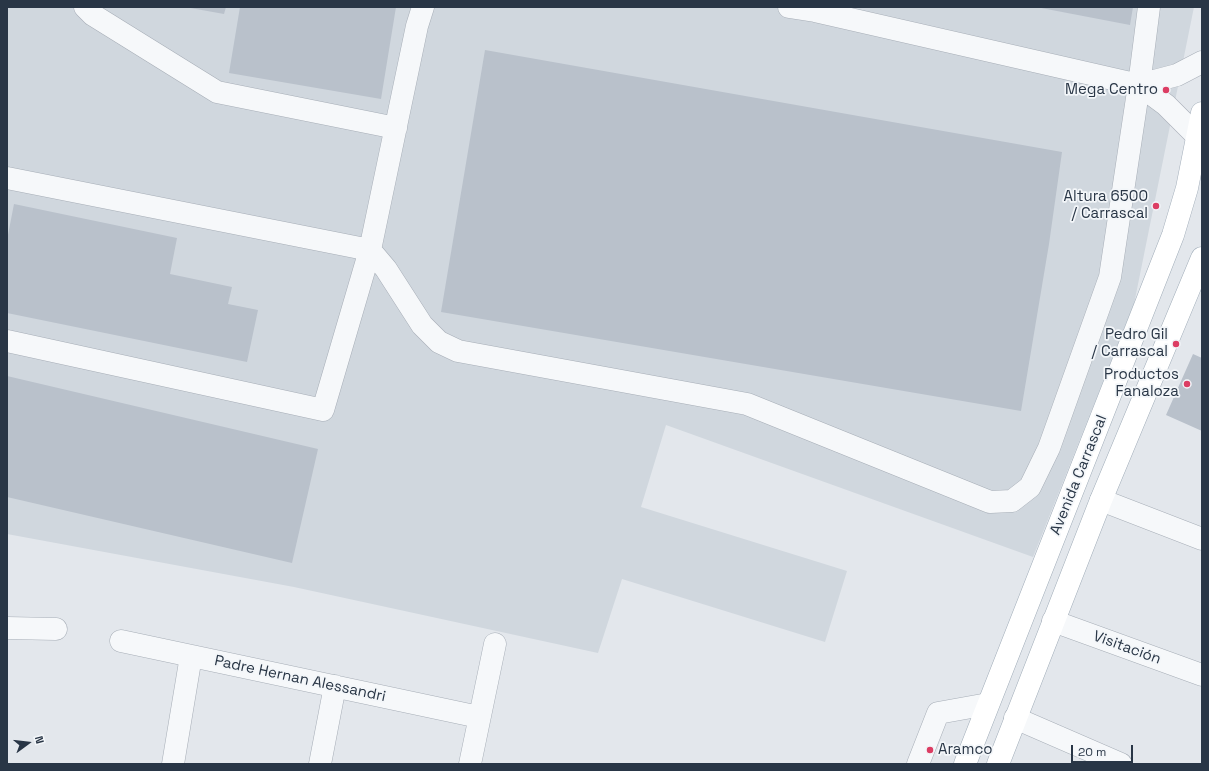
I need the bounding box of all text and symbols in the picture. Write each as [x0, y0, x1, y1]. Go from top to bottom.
place label: Mega Centro [1065, 81, 1158, 99]
marker: Mega Centro [1161, 85, 1171, 95]
place label: Altura 6500 / Carrascal [1064, 188, 1148, 223]
marker: Altura 6500 / Carrascal [1151, 201, 1161, 211]
place label: Pedro Gil / Carrascal [1092, 326, 1168, 361]
marker: Pedro Gil / Carrascal [1171, 339, 1181, 349]
place label: Productos Fanaloza [1104, 366, 1179, 401]
marker: Productos Fanaloza [1182, 379, 1192, 389]
street label: Avenida Carrascal [1047, 412, 1111, 538]
street label: Visitación [1091, 627, 1163, 669]
street label: Padre Hernan Alessandri [213, 652, 387, 706]
north arrow [8, 723, 48, 763]
text: N [32, 735, 47, 745]
scale bar [1073, 737, 1135, 763]
place label: Aramco [938, 741, 993, 759]
text: 20 m [1078, 744, 1106, 760]
marker: Aramco [925, 745, 935, 755]

